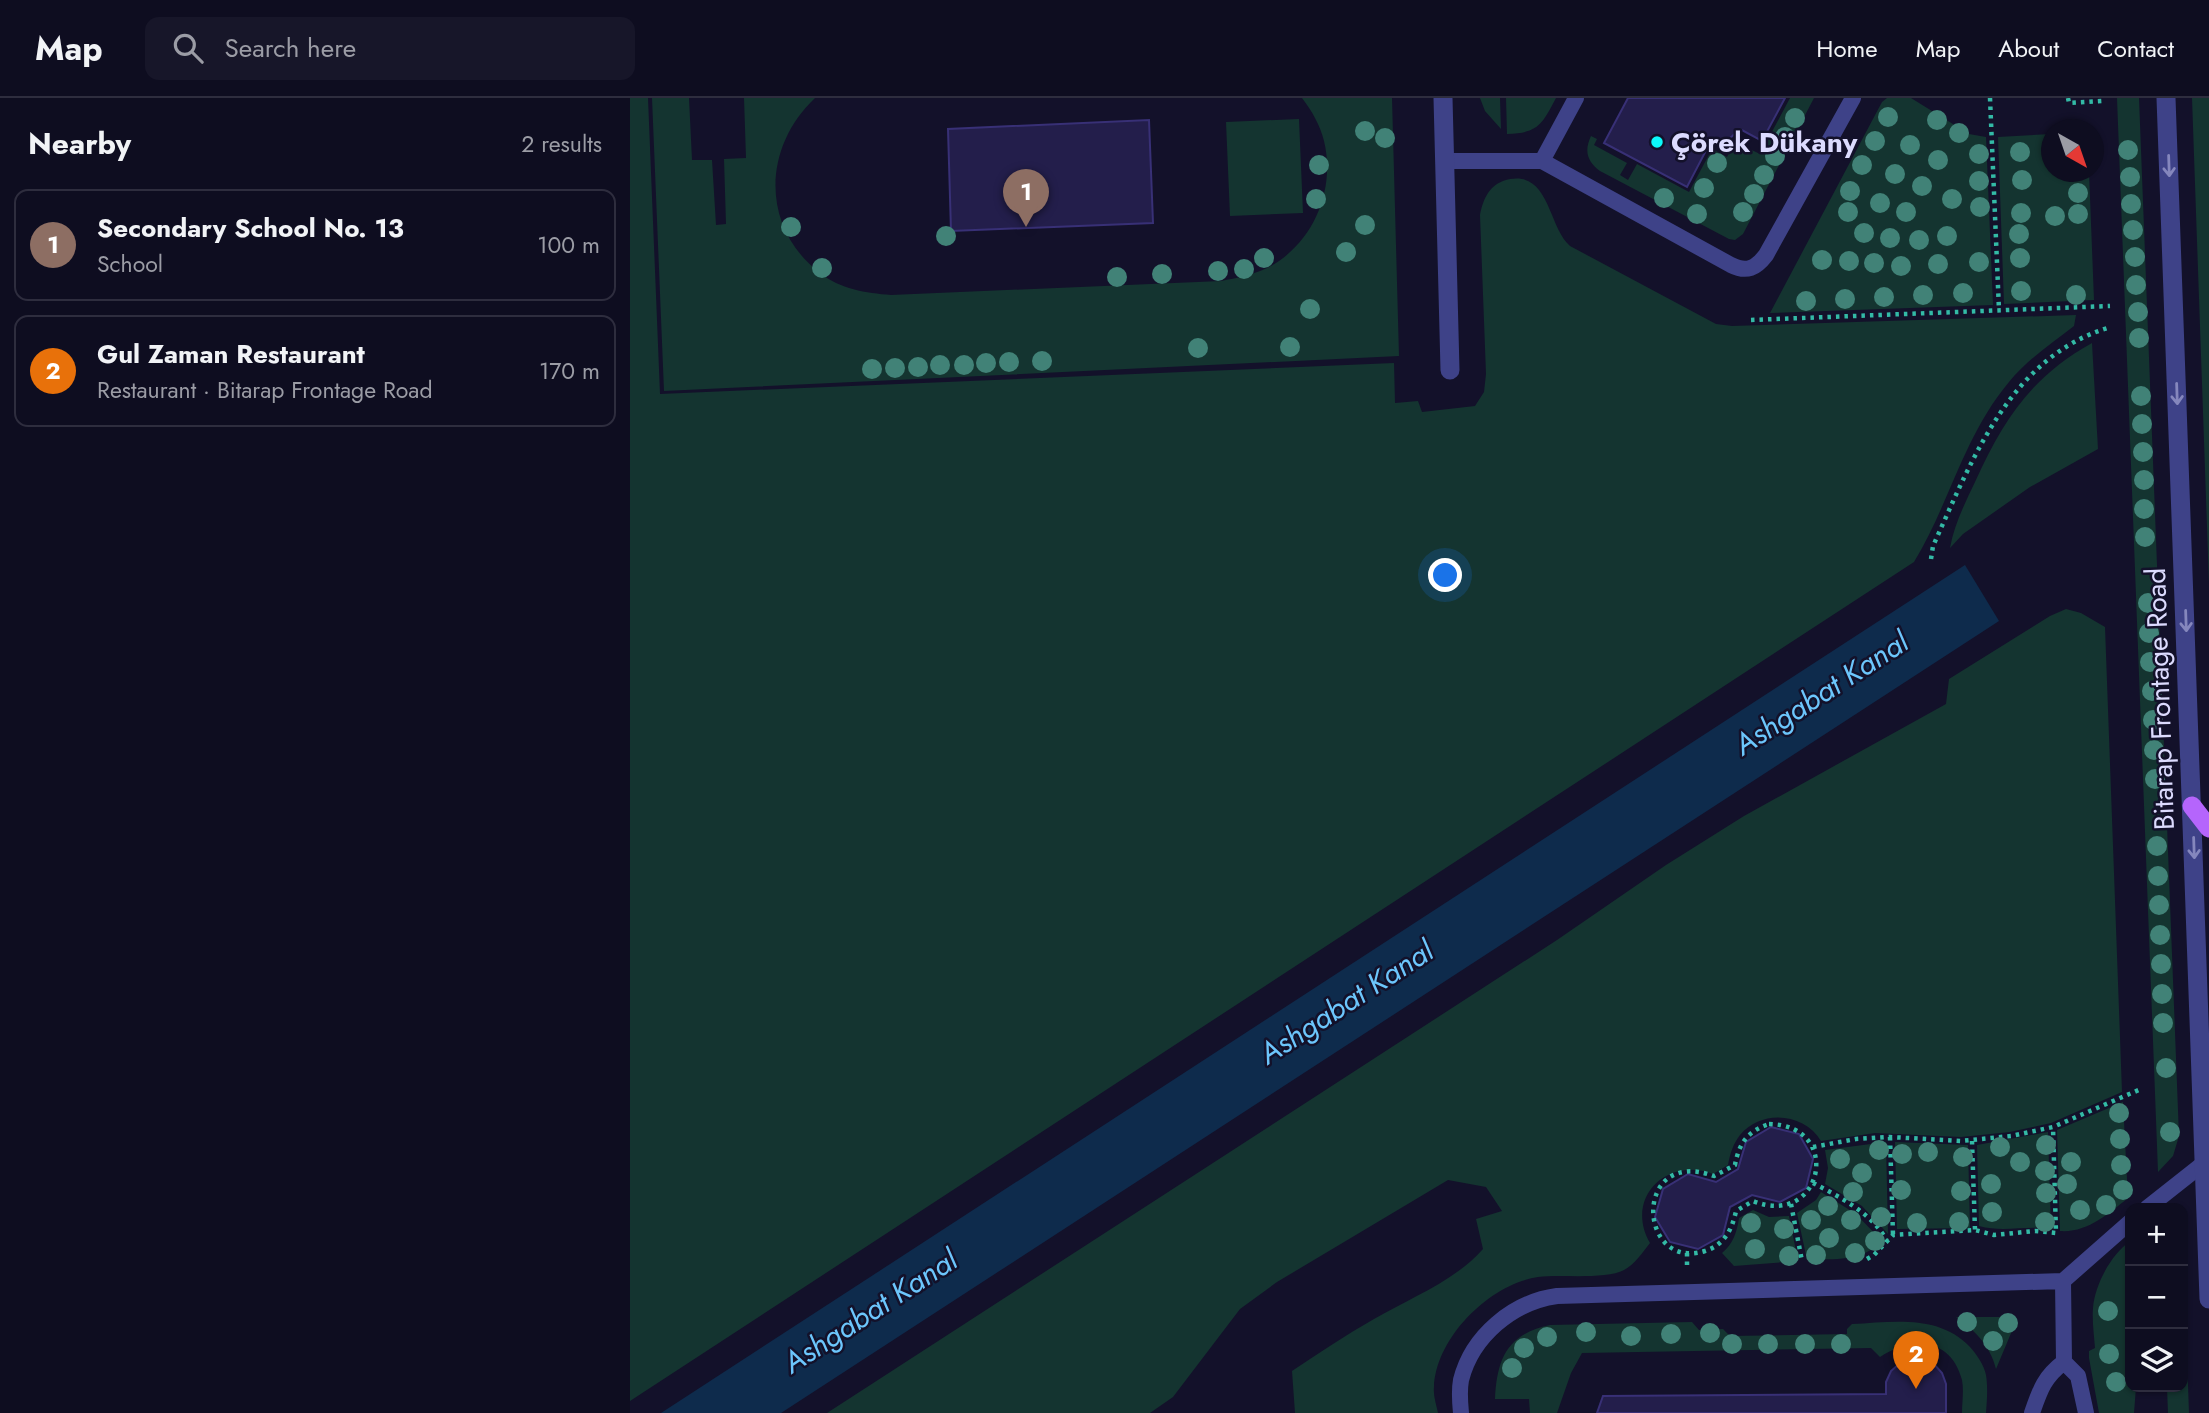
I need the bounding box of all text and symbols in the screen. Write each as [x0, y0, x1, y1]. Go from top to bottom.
search box [145, 17, 635, 80]
text: Map [35, 25, 103, 72]
icon: search [169, 29, 207, 67]
text: Search here [225, 29, 356, 67]
text: Home [1816, 31, 1878, 66]
text: Map [1916, 31, 1960, 66]
text: About [1998, 31, 2059, 66]
text: Contact [2097, 31, 2174, 66]
north arrow [2041, 119, 2104, 182]
text: Nearby [28, 122, 131, 165]
place label: Çörek Dükany [1671, 122, 1858, 163]
text: 2 results [521, 127, 602, 161]
marker: Çörek Dükany [1649, 134, 1665, 150]
one-way arrow [2162, 154, 2175, 177]
pin: 1 [1003, 169, 1049, 227]
text: Secondary School No. 13 [97, 209, 404, 247]
text: 1 [47, 228, 59, 262]
text: 100 m [537, 228, 600, 262]
text: School [97, 247, 163, 281]
text: Gul Zaman Restaurant [97, 335, 365, 373]
text: 2 [45, 354, 61, 388]
text: 170 m [539, 354, 600, 388]
text: Restaurant · Bitarap Frontage Road [97, 373, 433, 407]
one-way arrow [2171, 382, 2184, 405]
your location [1428, 558, 1462, 592]
street label: Bitarap Frontage Road [2135, 567, 2185, 831]
one-way arrow [2179, 609, 2192, 632]
water label: Ashgabat Kanal [1725, 620, 1918, 766]
one-way arrow [2187, 836, 2200, 859]
water label: Ashgabat Kanal [1250, 929, 1443, 1075]
map controls [2125, 1203, 2188, 1392]
button: + [2125, 1203, 2188, 1266]
water label: Ashgabat Kanal [774, 1238, 967, 1384]
button: − [2125, 1266, 2188, 1329]
button: layers [2125, 1329, 2188, 1392]
pin: 2 [1893, 1331, 1939, 1389]

